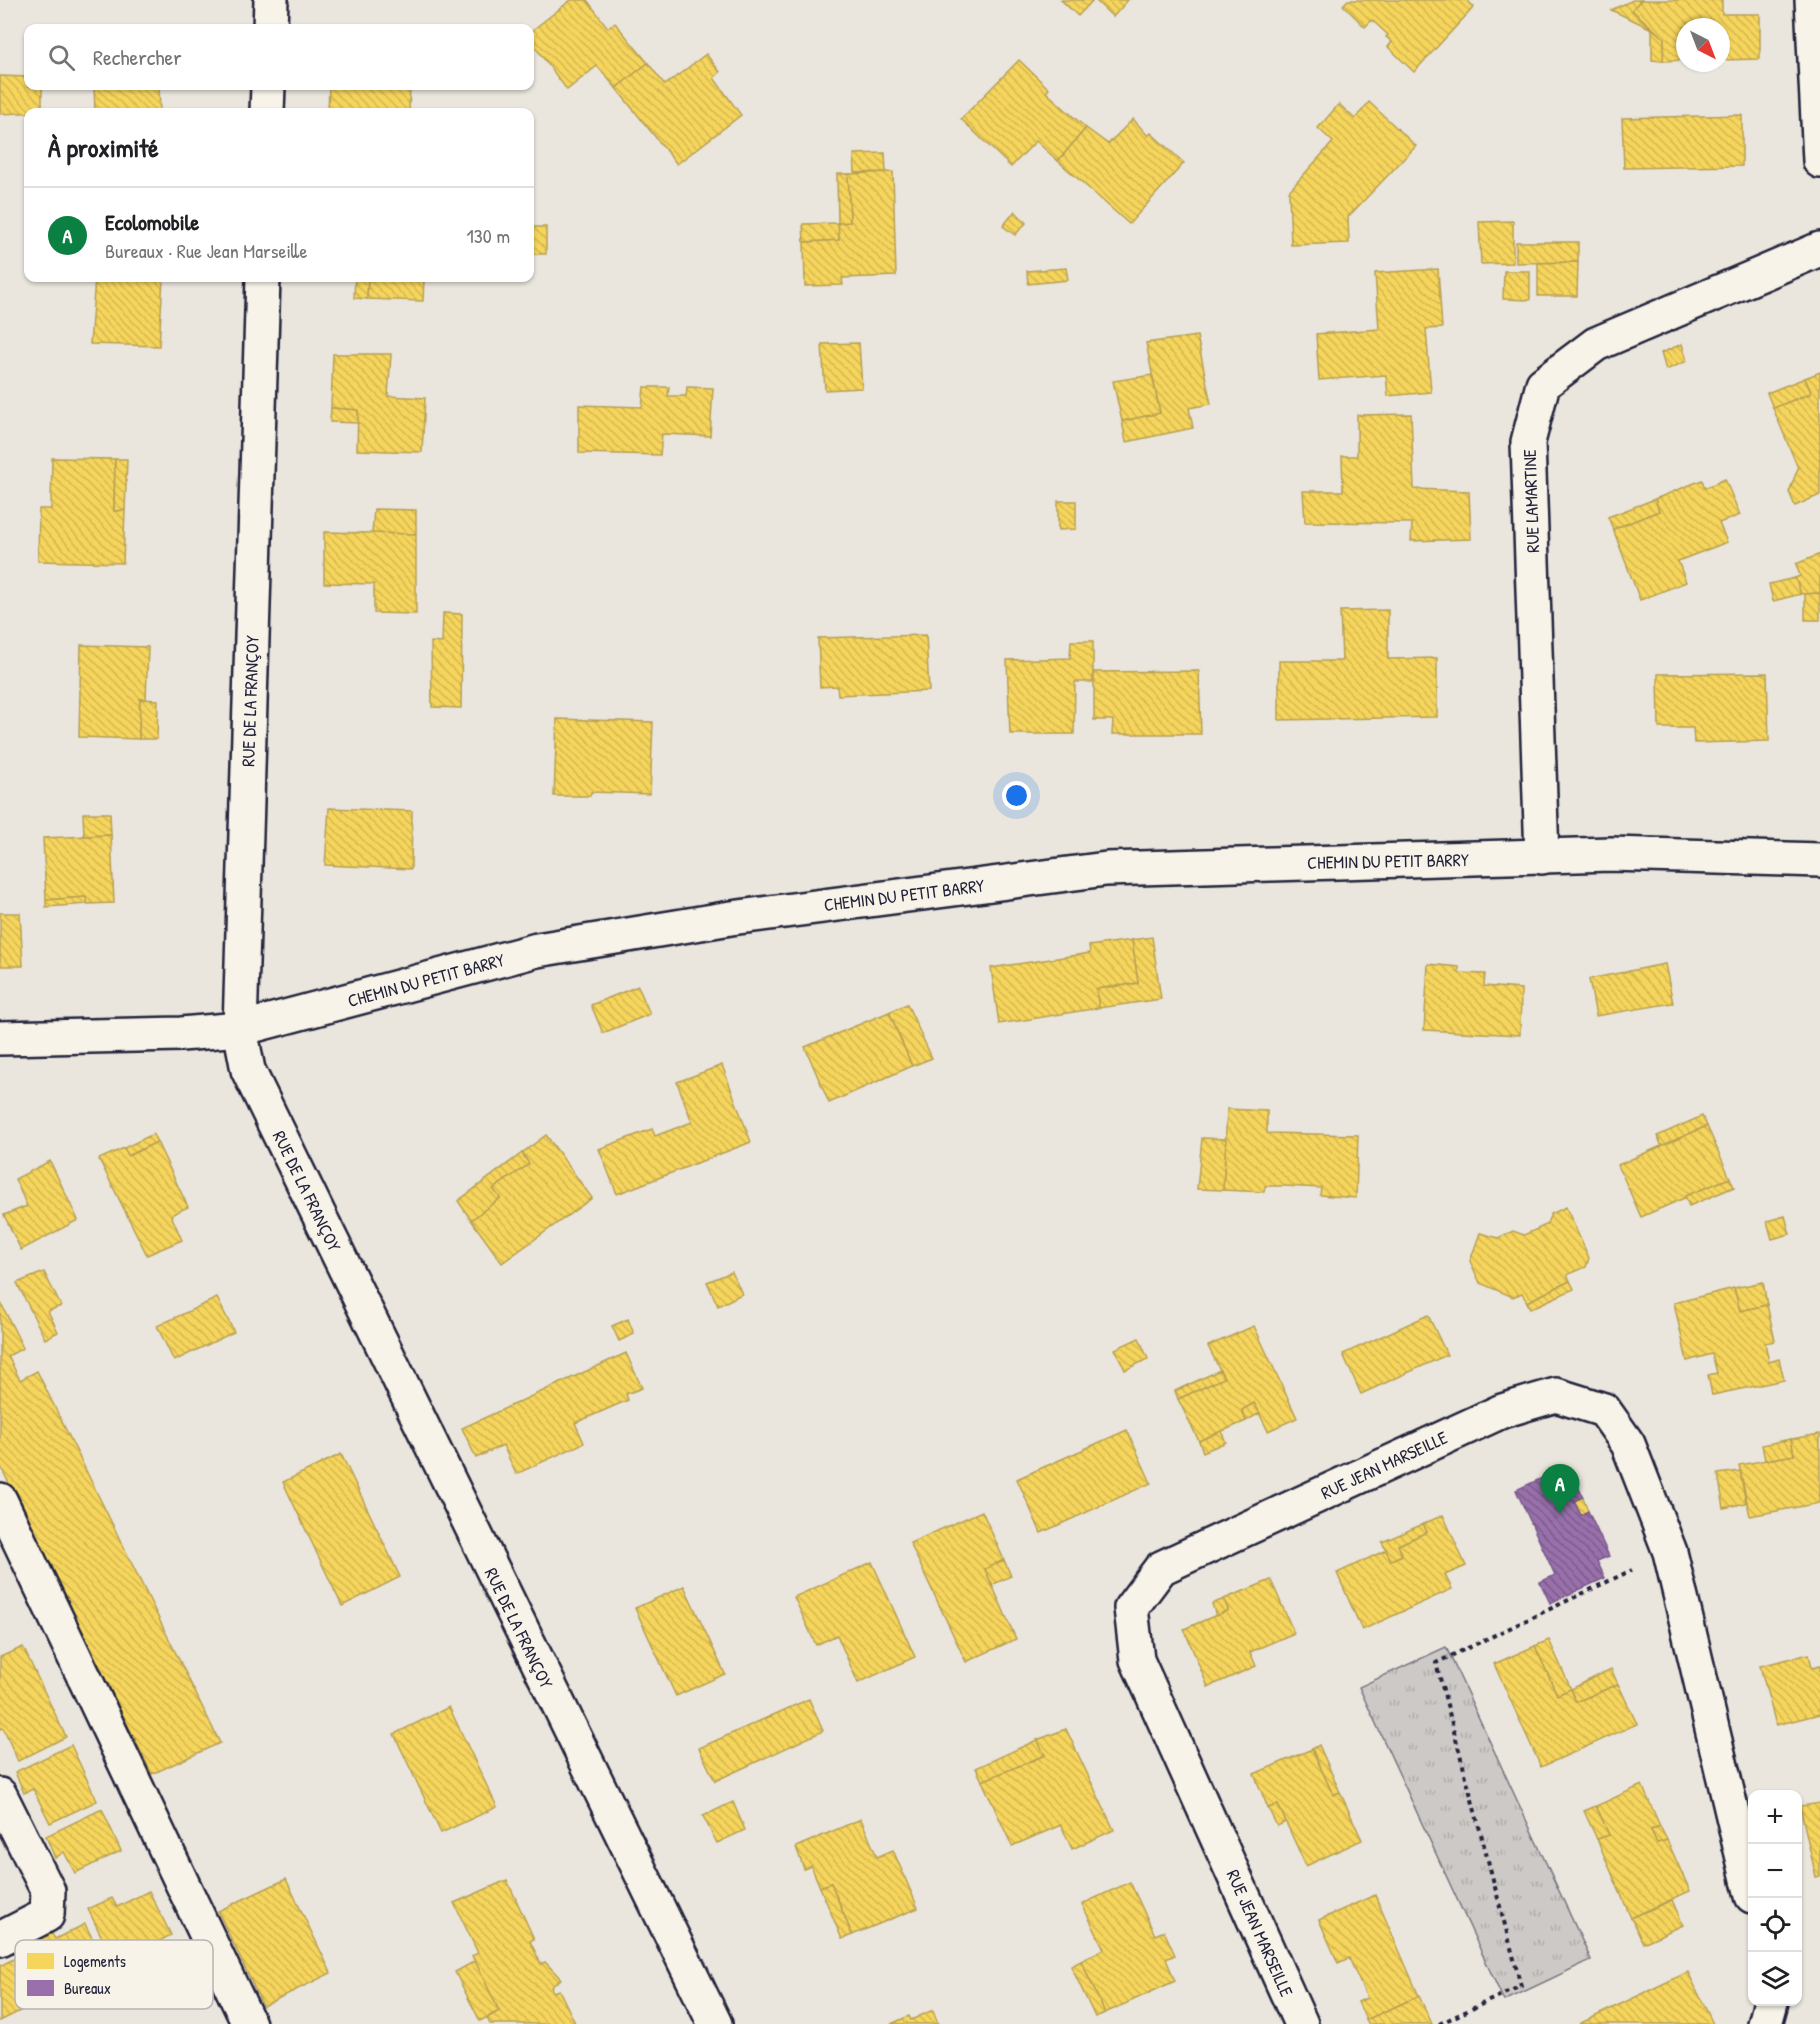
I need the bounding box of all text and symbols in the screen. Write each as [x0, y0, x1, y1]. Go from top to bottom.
north arrow [1676, 18, 1730, 72]
search box [24, 24, 534, 90]
icon: search [45, 41, 78, 74]
text: Rechercher [93, 42, 182, 72]
text: À proximité [48, 130, 159, 165]
text: Ecolomobile [105, 207, 199, 237]
text: A [63, 222, 72, 249]
text: 130 m [467, 222, 510, 249]
text: Bureaux · Rue Jean Marseille [105, 237, 307, 264]
street label: RUE LAMARTINE [1517, 449, 1545, 553]
street label: RUE DE LA FRANÇOY [235, 635, 265, 767]
your location [1002, 781, 1031, 810]
street label: CHEMIN DU PETIT BARRY [1307, 847, 1469, 875]
street label: CHEMIN DU PETIT BARRY [822, 873, 986, 917]
street label: CHEMIN DU PETIT BARRY [345, 947, 507, 1013]
street label: RUE DE LA FRANÇOY [267, 1126, 347, 1256]
street label: RUE JEAN MARSEILLE [1317, 1425, 1451, 1505]
pin: A [1540, 1464, 1580, 1514]
street label: RUE DE LA FRANÇOY [479, 1563, 559, 1693]
map controls [1748, 1790, 1802, 2006]
button: + [1748, 1790, 1802, 1844]
button: − [1748, 1844, 1802, 1898]
street label: RUE JEAN MARSEILLE [1221, 1865, 1299, 2001]
button: locate [1748, 1898, 1802, 1952]
legend [15, 1940, 213, 2009]
text: Logements [64, 1950, 126, 1972]
button: layers [1748, 1952, 1802, 2006]
text: Bureaux [64, 1977, 111, 1999]

